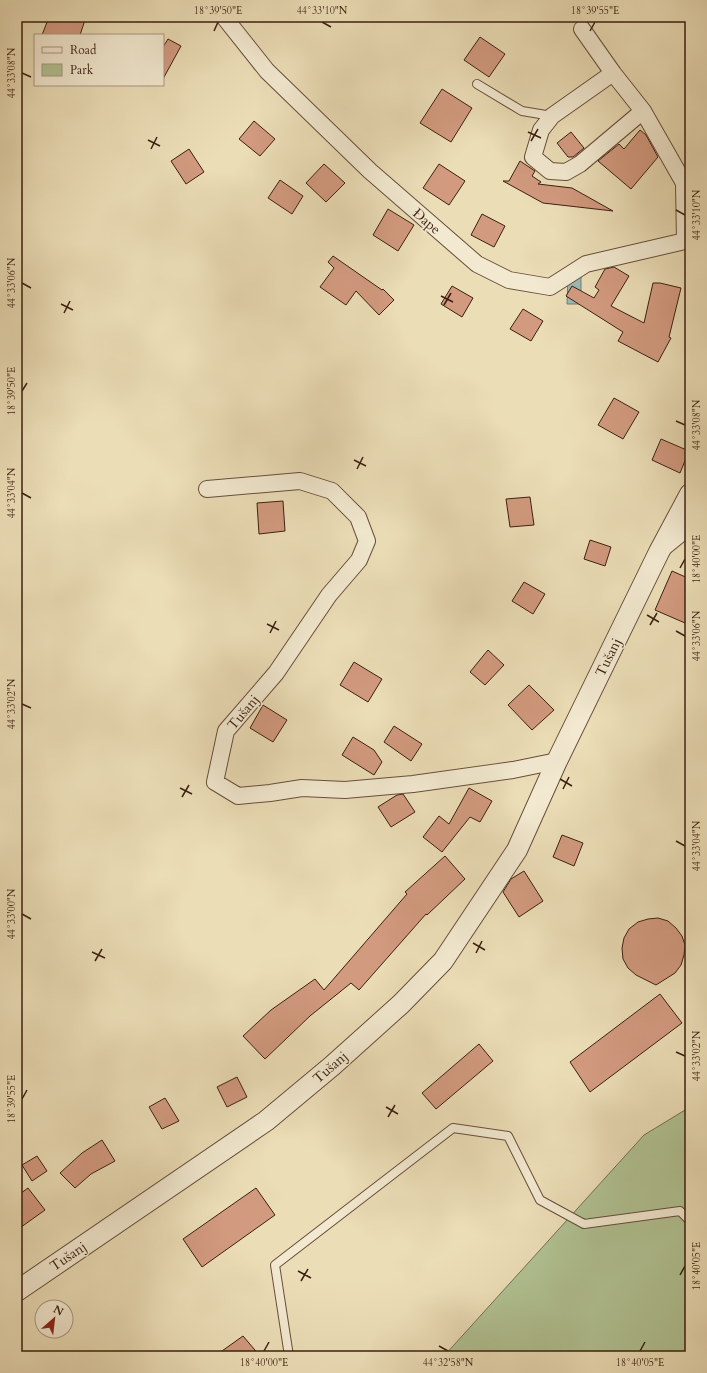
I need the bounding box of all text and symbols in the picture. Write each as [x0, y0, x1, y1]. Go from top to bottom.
text: 18°39'50"E [194, 4, 242, 18]
text: 44°33'10"N [297, 4, 348, 18]
text: 18°39'55"E [571, 4, 619, 18]
legend [34, 34, 164, 86]
text: Road [70, 42, 97, 58]
text: 44°33'08"N [5, 47, 19, 98]
text: Park [70, 62, 94, 78]
text: 44°33'10"N [690, 189, 704, 240]
street label: Đape [409, 204, 445, 239]
text: 44°33'06"N [5, 257, 19, 308]
text: 18°39'50"E [5, 367, 19, 415]
text: 44°33'08"N [690, 399, 704, 450]
text: 44°33'04"N [5, 467, 19, 518]
text: 18°40'00"E [690, 535, 704, 583]
text: 44°33'06"N [690, 610, 704, 661]
street label: Tušanj [591, 635, 626, 680]
text: 44°33'02"N [5, 678, 19, 729]
street label: Tušanj [223, 691, 264, 734]
text: 44°33'04"N [690, 820, 704, 871]
text: 44°33'00"N [5, 888, 19, 939]
text: 44°33'02"N [690, 1030, 704, 1081]
street label: Tušanj [309, 1047, 352, 1088]
text: 18°39'55"E [5, 1075, 19, 1123]
street label: Tušanj [46, 1237, 90, 1276]
text: 18°40'05"E [690, 1242, 704, 1290]
north arrow [34, 1299, 74, 1339]
text: N [51, 1302, 67, 1320]
text: 18°40'00"E [240, 1356, 288, 1370]
text: 44°32'58"N [423, 1356, 474, 1370]
text: 18°40'05"E [616, 1356, 664, 1370]

